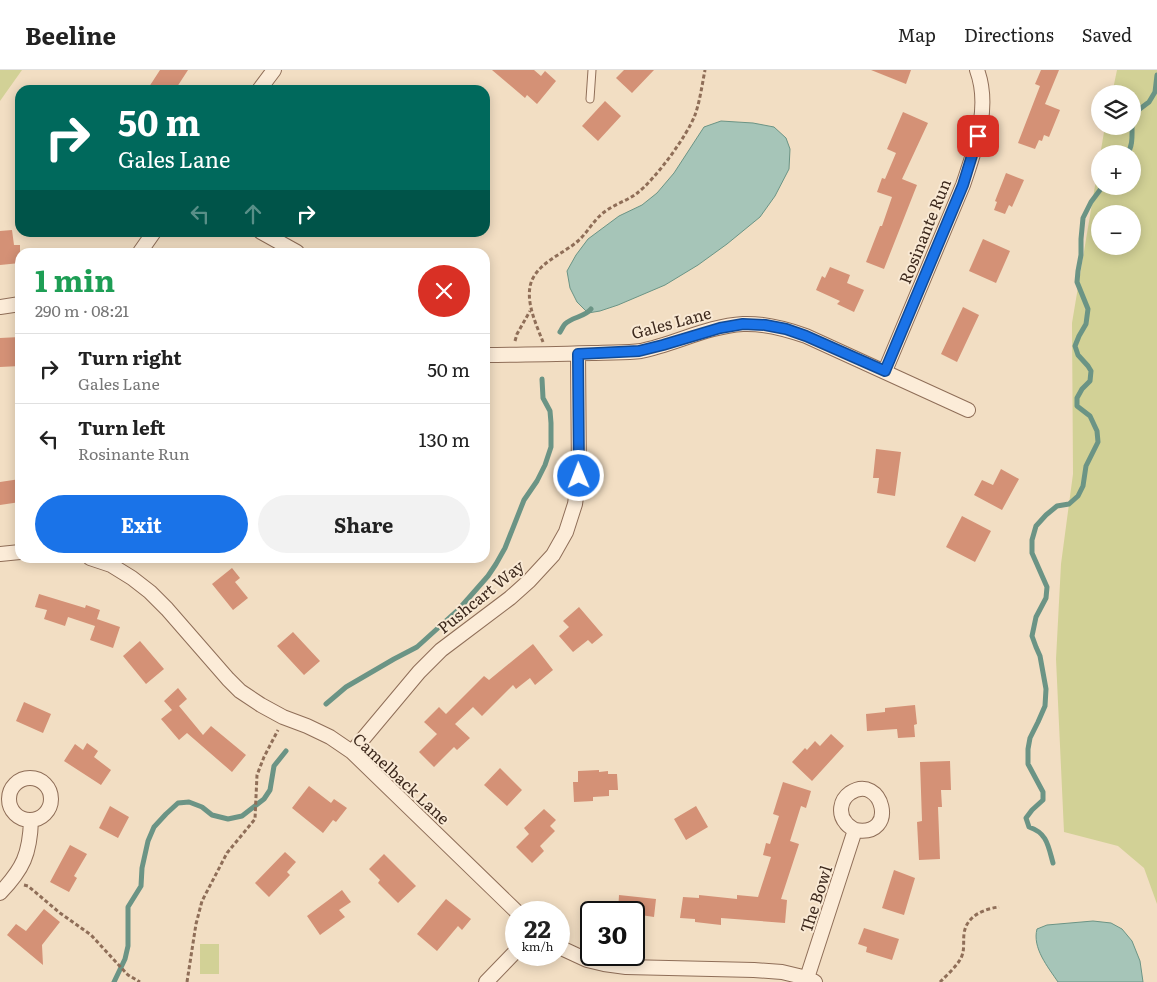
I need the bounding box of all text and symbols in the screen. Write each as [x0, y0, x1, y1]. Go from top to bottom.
text: Beeline [25, 17, 116, 52]
text: Map [898, 21, 936, 48]
text: Directions [964, 21, 1054, 48]
text: Saved [1082, 21, 1132, 48]
map controls [1091, 85, 1141, 255]
button: layers [1091, 85, 1141, 135]
text: 50 m [118, 95, 201, 147]
icon: right [35, 105, 100, 170]
pin [957, 115, 999, 157]
icon: arrive [964, 122, 992, 150]
text: Gales Lane [118, 142, 230, 175]
button: + [1091, 145, 1141, 195]
street label: Rosinante Run [892, 174, 956, 287]
icon: left [186, 200, 214, 228]
icon: ahead [239, 200, 267, 228]
icon: right [292, 200, 320, 228]
button: − [1091, 205, 1141, 255]
text: 1 min [35, 257, 115, 301]
button: close [418, 265, 470, 317]
text: 290 m · 08:21 [35, 298, 129, 322]
street label: Gales Lane [628, 300, 714, 344]
text: Turn right [78, 343, 182, 371]
icon: right [35, 355, 63, 383]
text: 50 m [427, 355, 470, 383]
text: Gales Lane [78, 371, 160, 395]
text: Turn left [78, 413, 165, 441]
icon: left [35, 425, 63, 453]
text: 130 m [419, 425, 470, 453]
text: Rosinante Run [78, 441, 190, 465]
position arrow [552, 449, 604, 501]
button: Exit [35, 495, 248, 553]
button: Share [258, 495, 470, 553]
street label: Pushcart Way [431, 553, 529, 638]
street label: Camelback Lane [348, 727, 456, 829]
street label: The Bowl [793, 862, 837, 936]
speed limit sign: 30 [580, 901, 645, 966]
text: 22 [524, 909, 551, 946]
text: km/h [522, 937, 553, 955]

